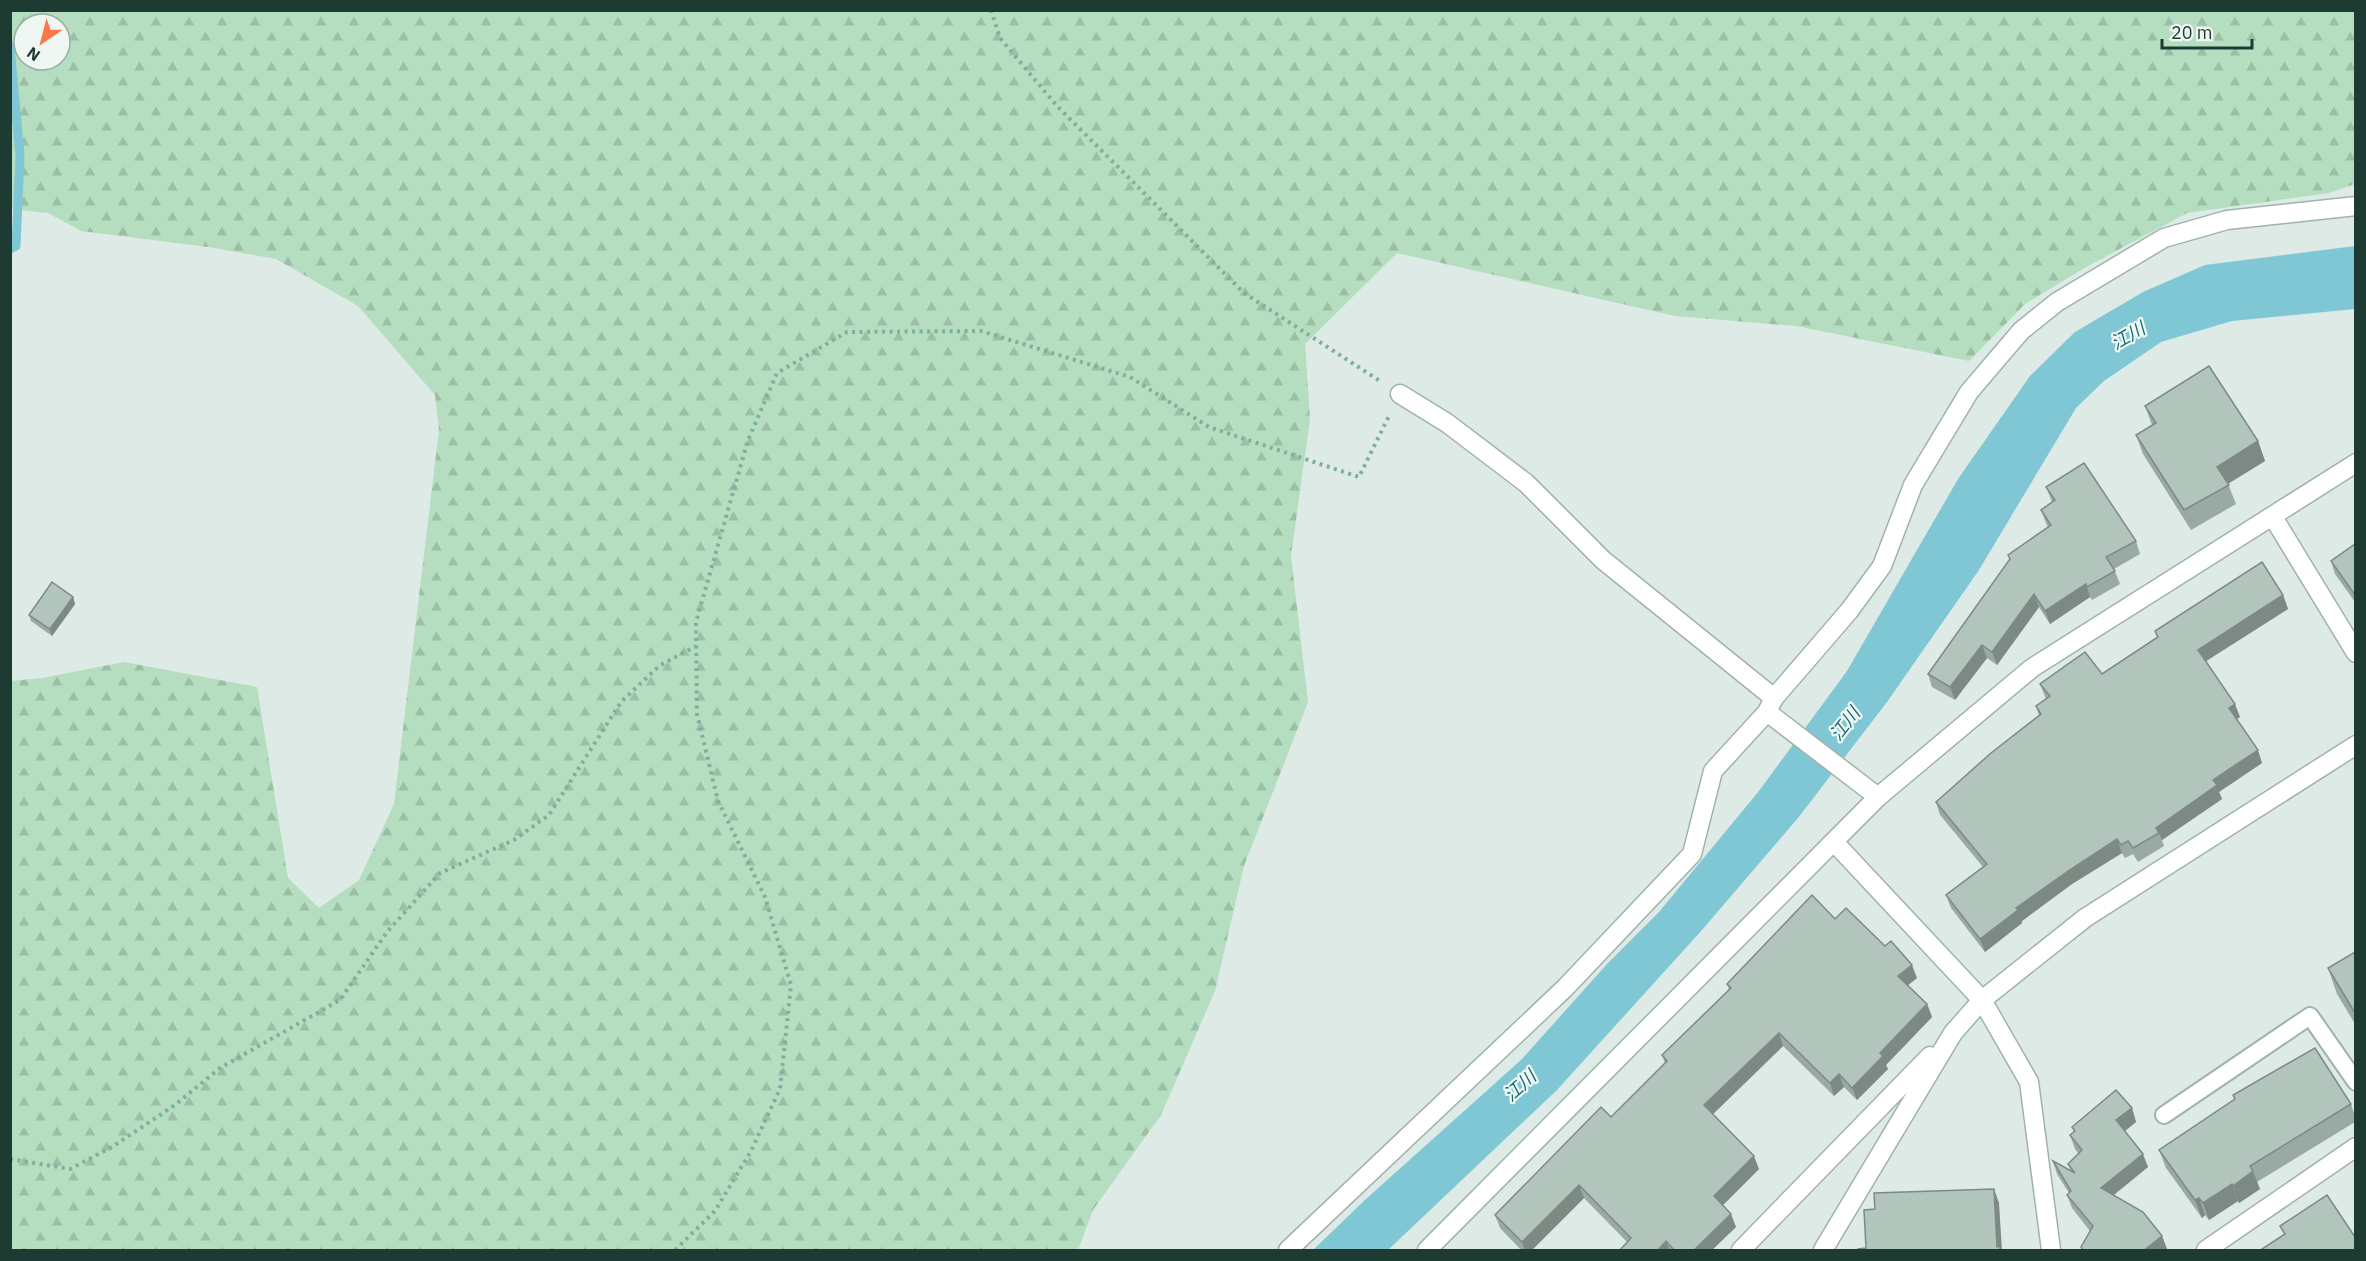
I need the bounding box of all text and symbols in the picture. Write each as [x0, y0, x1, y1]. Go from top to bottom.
north arrow [12, 12, 72, 72]
scale bar [2162, 12, 2252, 50]
text: 20 m [2171, 21, 2213, 44]
text: N [23, 43, 44, 66]
water label: 江川 [2106, 316, 2151, 355]
water label: 江川 [1824, 701, 1866, 745]
water label: 江川 [1499, 1064, 1542, 1106]

